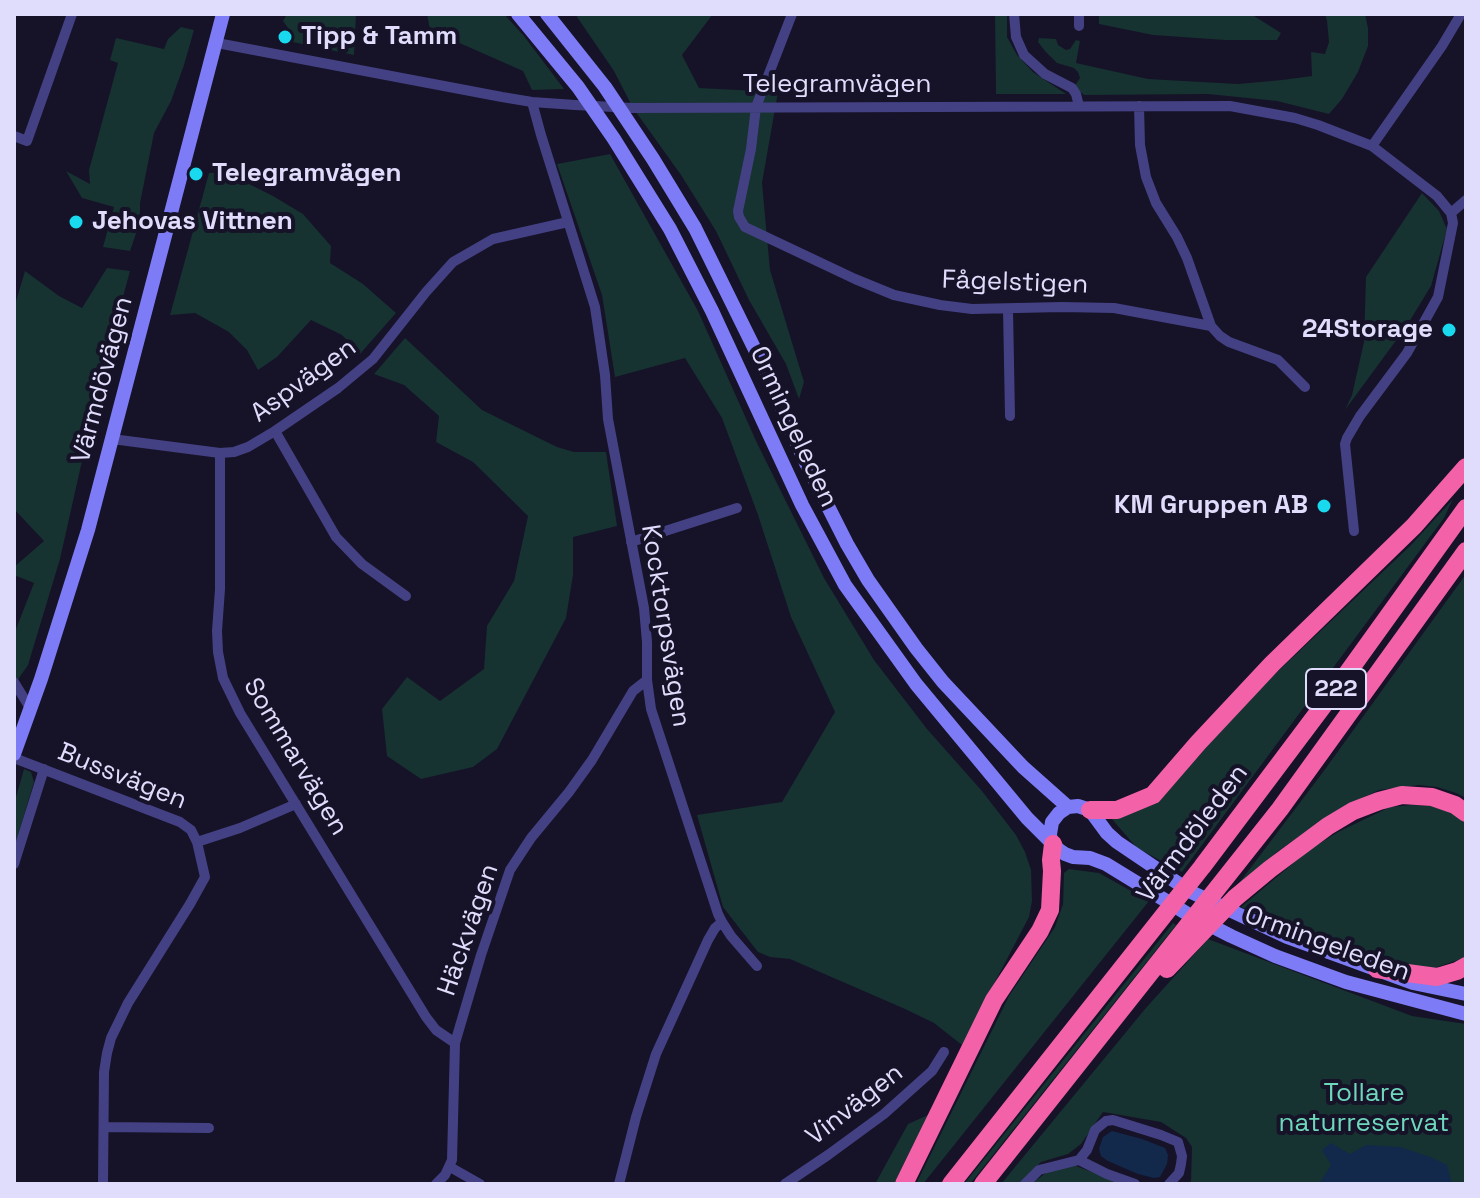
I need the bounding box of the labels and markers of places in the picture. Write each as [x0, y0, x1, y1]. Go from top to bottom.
place label: Tipp & Tamm [301, 21, 457, 53]
marker: Tipp & Tamm [276, 28, 294, 46]
place label: Telegramvägen [212, 158, 402, 190]
marker: Telegramvägen [187, 165, 205, 183]
place label: Jehovas Vittnen [92, 206, 293, 238]
marker: Jehovas Vittnen [67, 213, 85, 231]
place label: 24Storage [1302, 314, 1433, 346]
marker: 24Storage [1440, 321, 1458, 339]
place label: KM Gruppen AB [1114, 490, 1308, 522]
marker: KM Gruppen AB [1315, 497, 1333, 515]

